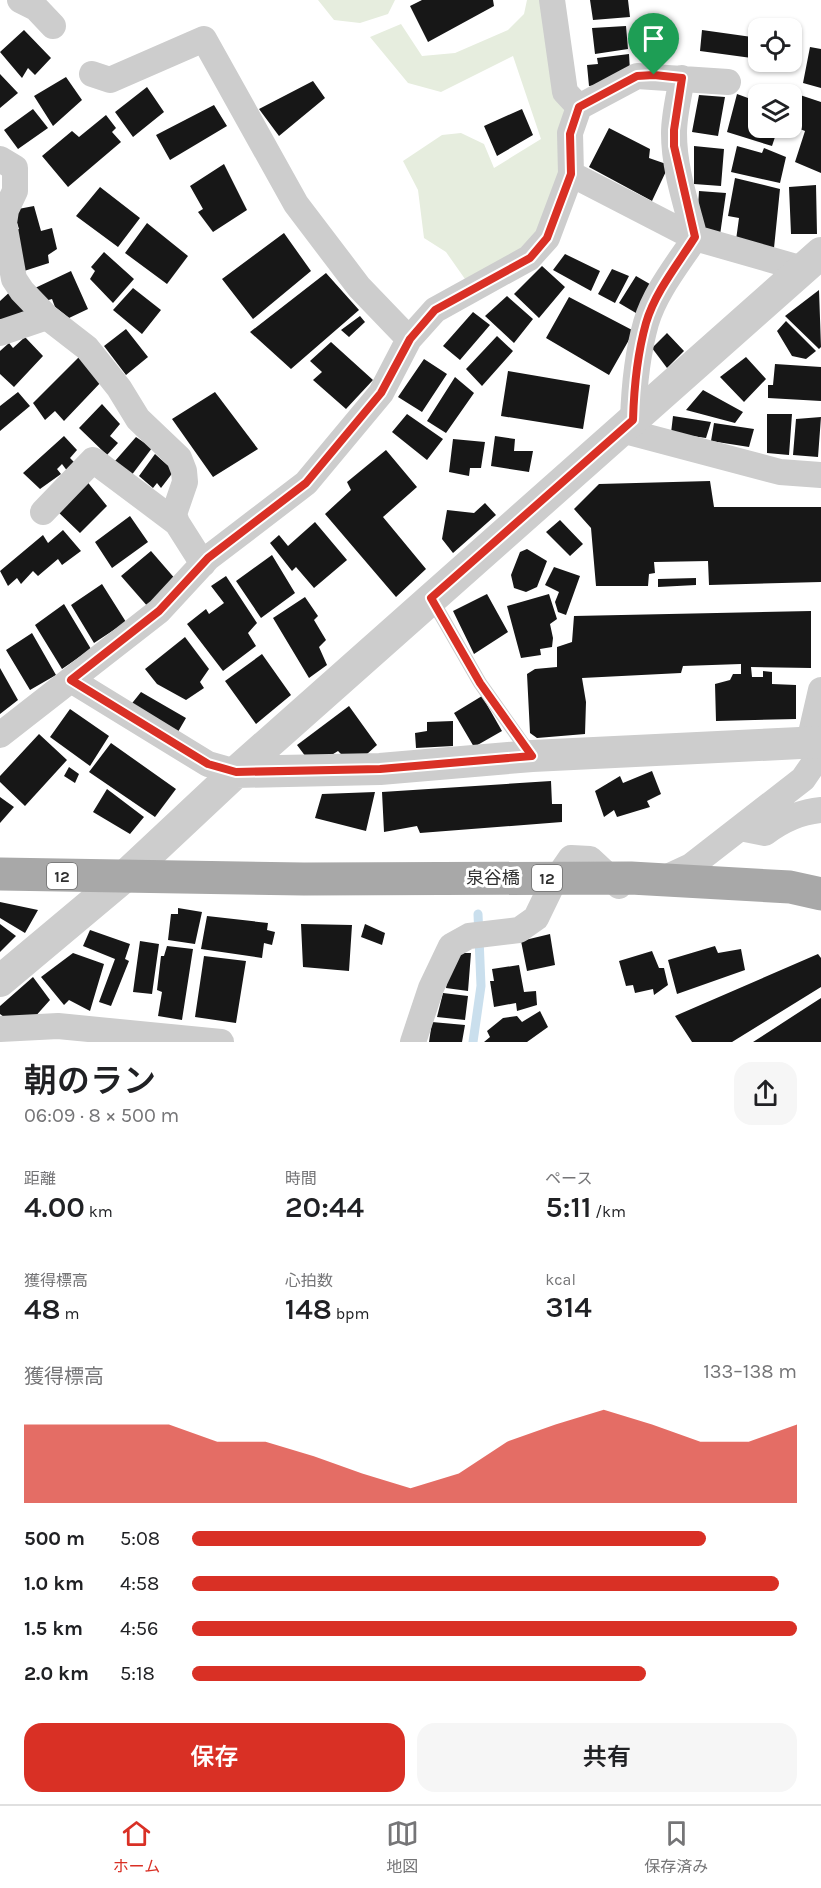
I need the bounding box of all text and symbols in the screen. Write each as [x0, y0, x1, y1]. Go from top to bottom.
pin [628, 13, 679, 75]
map controls [748, 18, 802, 138]
button: locate [748, 18, 802, 72]
icon: arrive [637, 22, 670, 55]
button: layers [748, 84, 802, 138]
road number: 12 [47, 863, 77, 889]
road number: 12 [532, 865, 562, 891]
street label: 泉谷橋 [466, 867, 520, 889]
text: 朝のラン [24, 1062, 156, 1100]
button: share [734, 1062, 797, 1125]
text: 06:09 · 8 × 500 m [24, 1104, 179, 1127]
text: 距離 [24, 1169, 56, 1188]
text: 時間 [285, 1169, 317, 1188]
text: ペース [545, 1169, 593, 1188]
text: 4.00 [24, 1189, 85, 1225]
text: 20:44 [285, 1189, 364, 1225]
text: 5:11 [545, 1189, 591, 1225]
text: km [85, 1202, 113, 1221]
text: /km [591, 1202, 626, 1221]
text: kcal [545, 1270, 576, 1289]
text: 獲得標高 [24, 1271, 88, 1290]
text: 心拍数 [285, 1271, 333, 1290]
text: 314 [545, 1289, 592, 1325]
text: 48 [24, 1291, 61, 1327]
text: 148 [285, 1291, 332, 1327]
text: m [61, 1304, 79, 1323]
text: bpm [332, 1304, 369, 1323]
text: 133–138 m [703, 1360, 797, 1383]
text: 獲得標高 [24, 1365, 104, 1388]
text: 500 m [24, 1527, 85, 1550]
text: 5:08 [120, 1527, 160, 1550]
text: 1.0 km [24, 1572, 84, 1595]
text: 4:58 [120, 1572, 159, 1595]
text: 1.5 km [24, 1617, 83, 1640]
text: 4:56 [120, 1617, 159, 1640]
text: 2.0 km [24, 1662, 89, 1685]
text: 5:18 [120, 1662, 155, 1685]
button: 保存 [24, 1723, 405, 1792]
button: 共有 [417, 1723, 797, 1792]
tab: ホーム [113, 1817, 160, 1877]
tab: 地図 [386, 1817, 419, 1877]
tab: 保存済み [644, 1817, 708, 1877]

